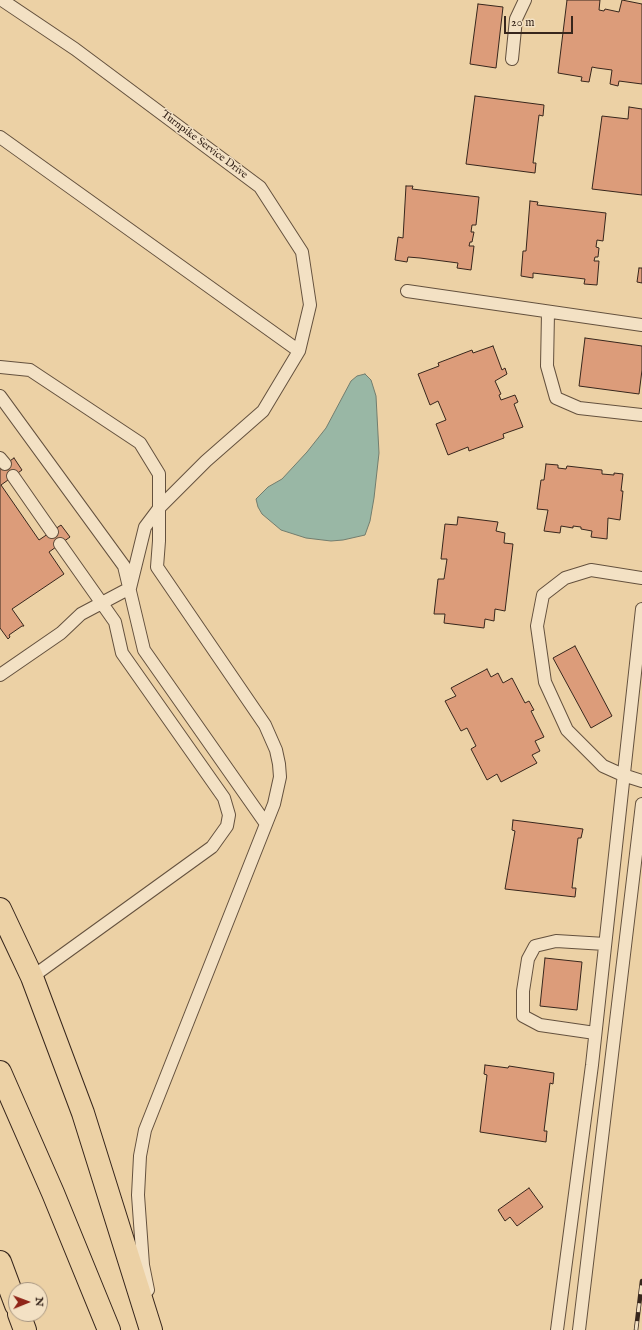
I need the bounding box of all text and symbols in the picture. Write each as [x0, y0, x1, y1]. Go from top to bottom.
scale bar [506, 8, 575, 34]
text: 20 m [511, 15, 534, 30]
street label: Turnpike Service Drive [158, 108, 250, 182]
north arrow [8, 1282, 48, 1322]
text: N [32, 1297, 46, 1307]

